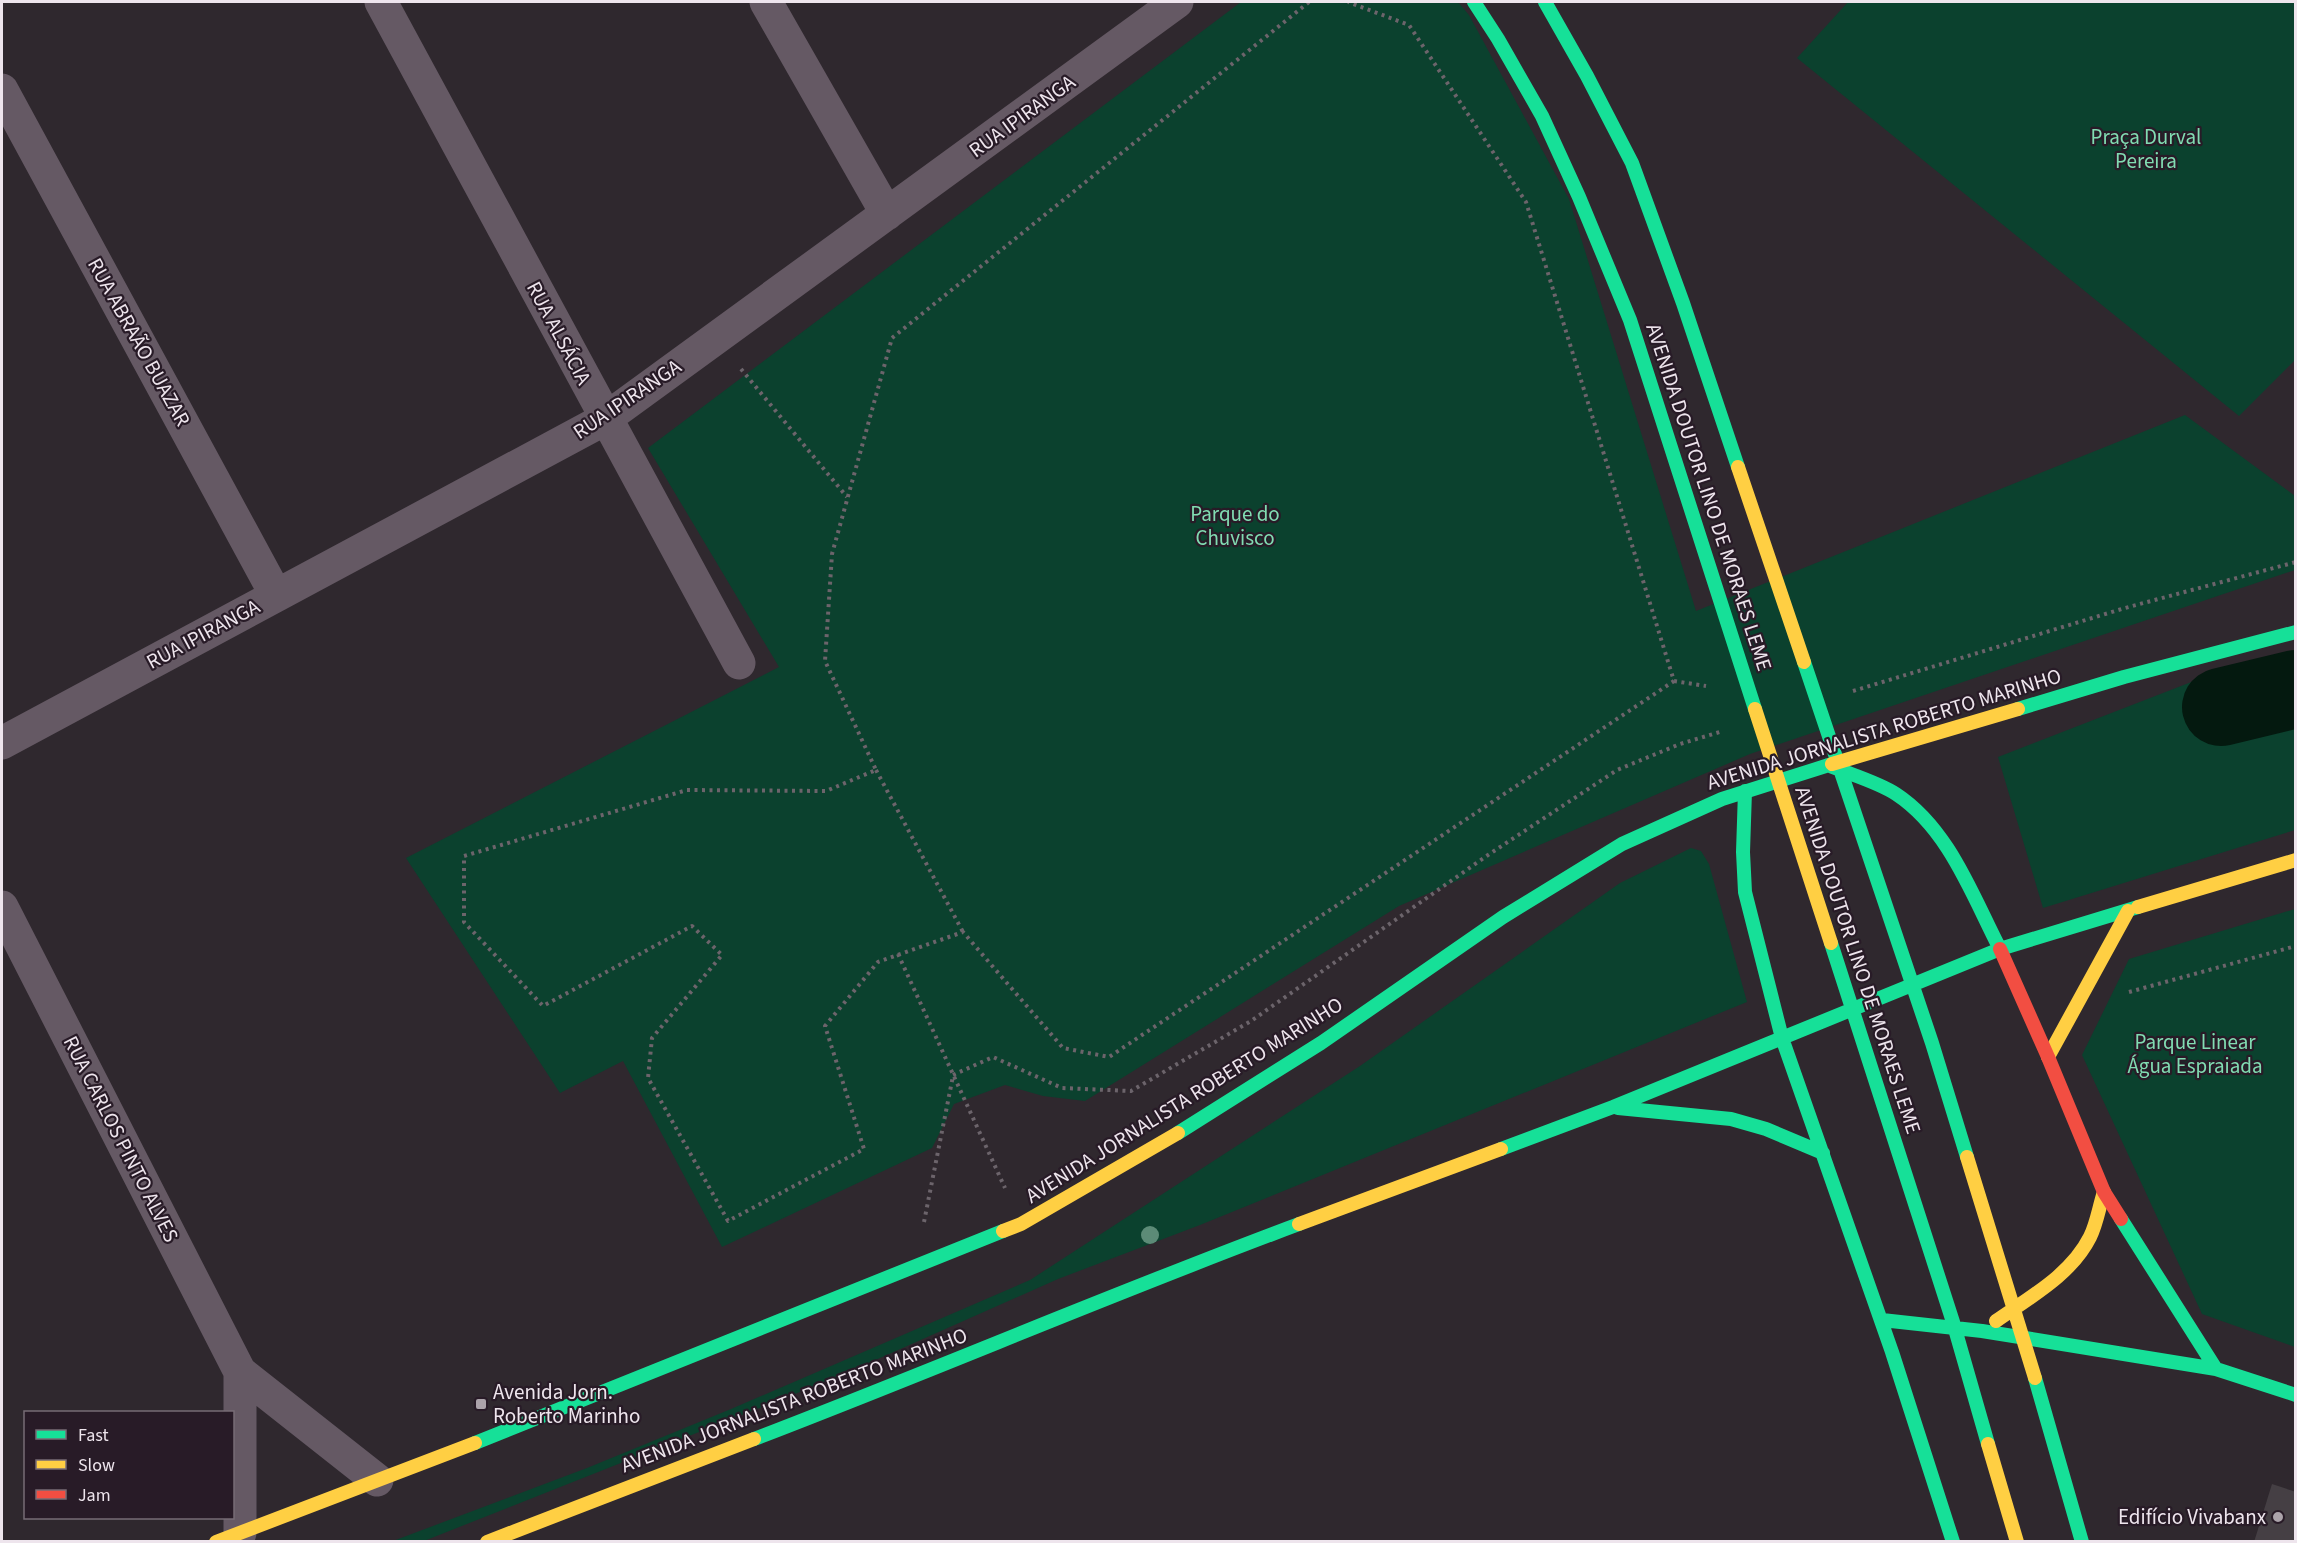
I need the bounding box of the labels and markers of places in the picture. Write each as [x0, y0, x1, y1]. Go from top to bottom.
place label: Avenida Jorn. Roberto Marinho [493, 1377, 640, 1431]
marker: Avenida Jorn. Roberto Marinho [474, 1397, 488, 1411]
place label: Edifício Vivabanx [2118, 1502, 2267, 1532]
marker: Edifício Vivabanx [2271, 1510, 2285, 1524]

